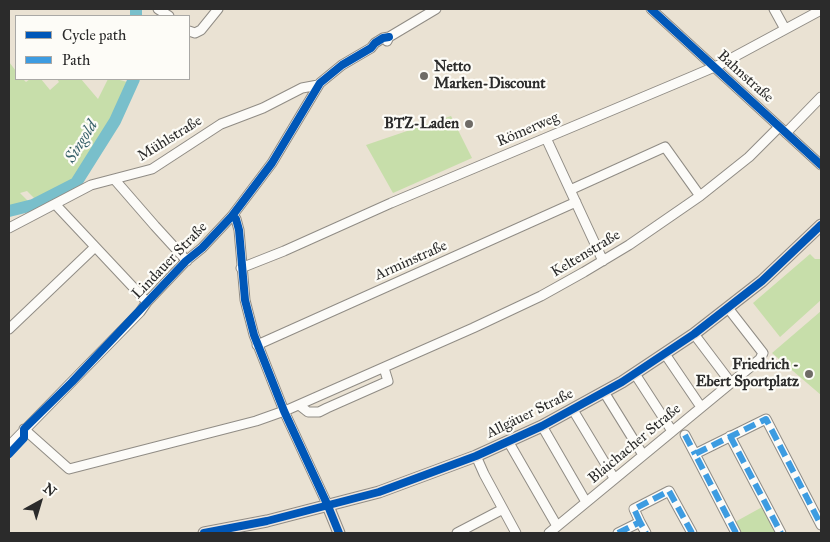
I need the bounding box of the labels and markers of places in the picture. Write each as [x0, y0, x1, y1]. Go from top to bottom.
place label: Netto Marken-Discount [434, 58, 545, 93]
marker: Netto Marken-Discount [418, 70, 430, 82]
place label: BTZ-Laden [384, 115, 459, 133]
marker: BTZ-Laden [463, 118, 475, 130]
place label: Friedrich - Ebert Sportplatz [696, 356, 799, 391]
marker: Friedrich - Ebert Sportplatz [803, 368, 815, 380]

